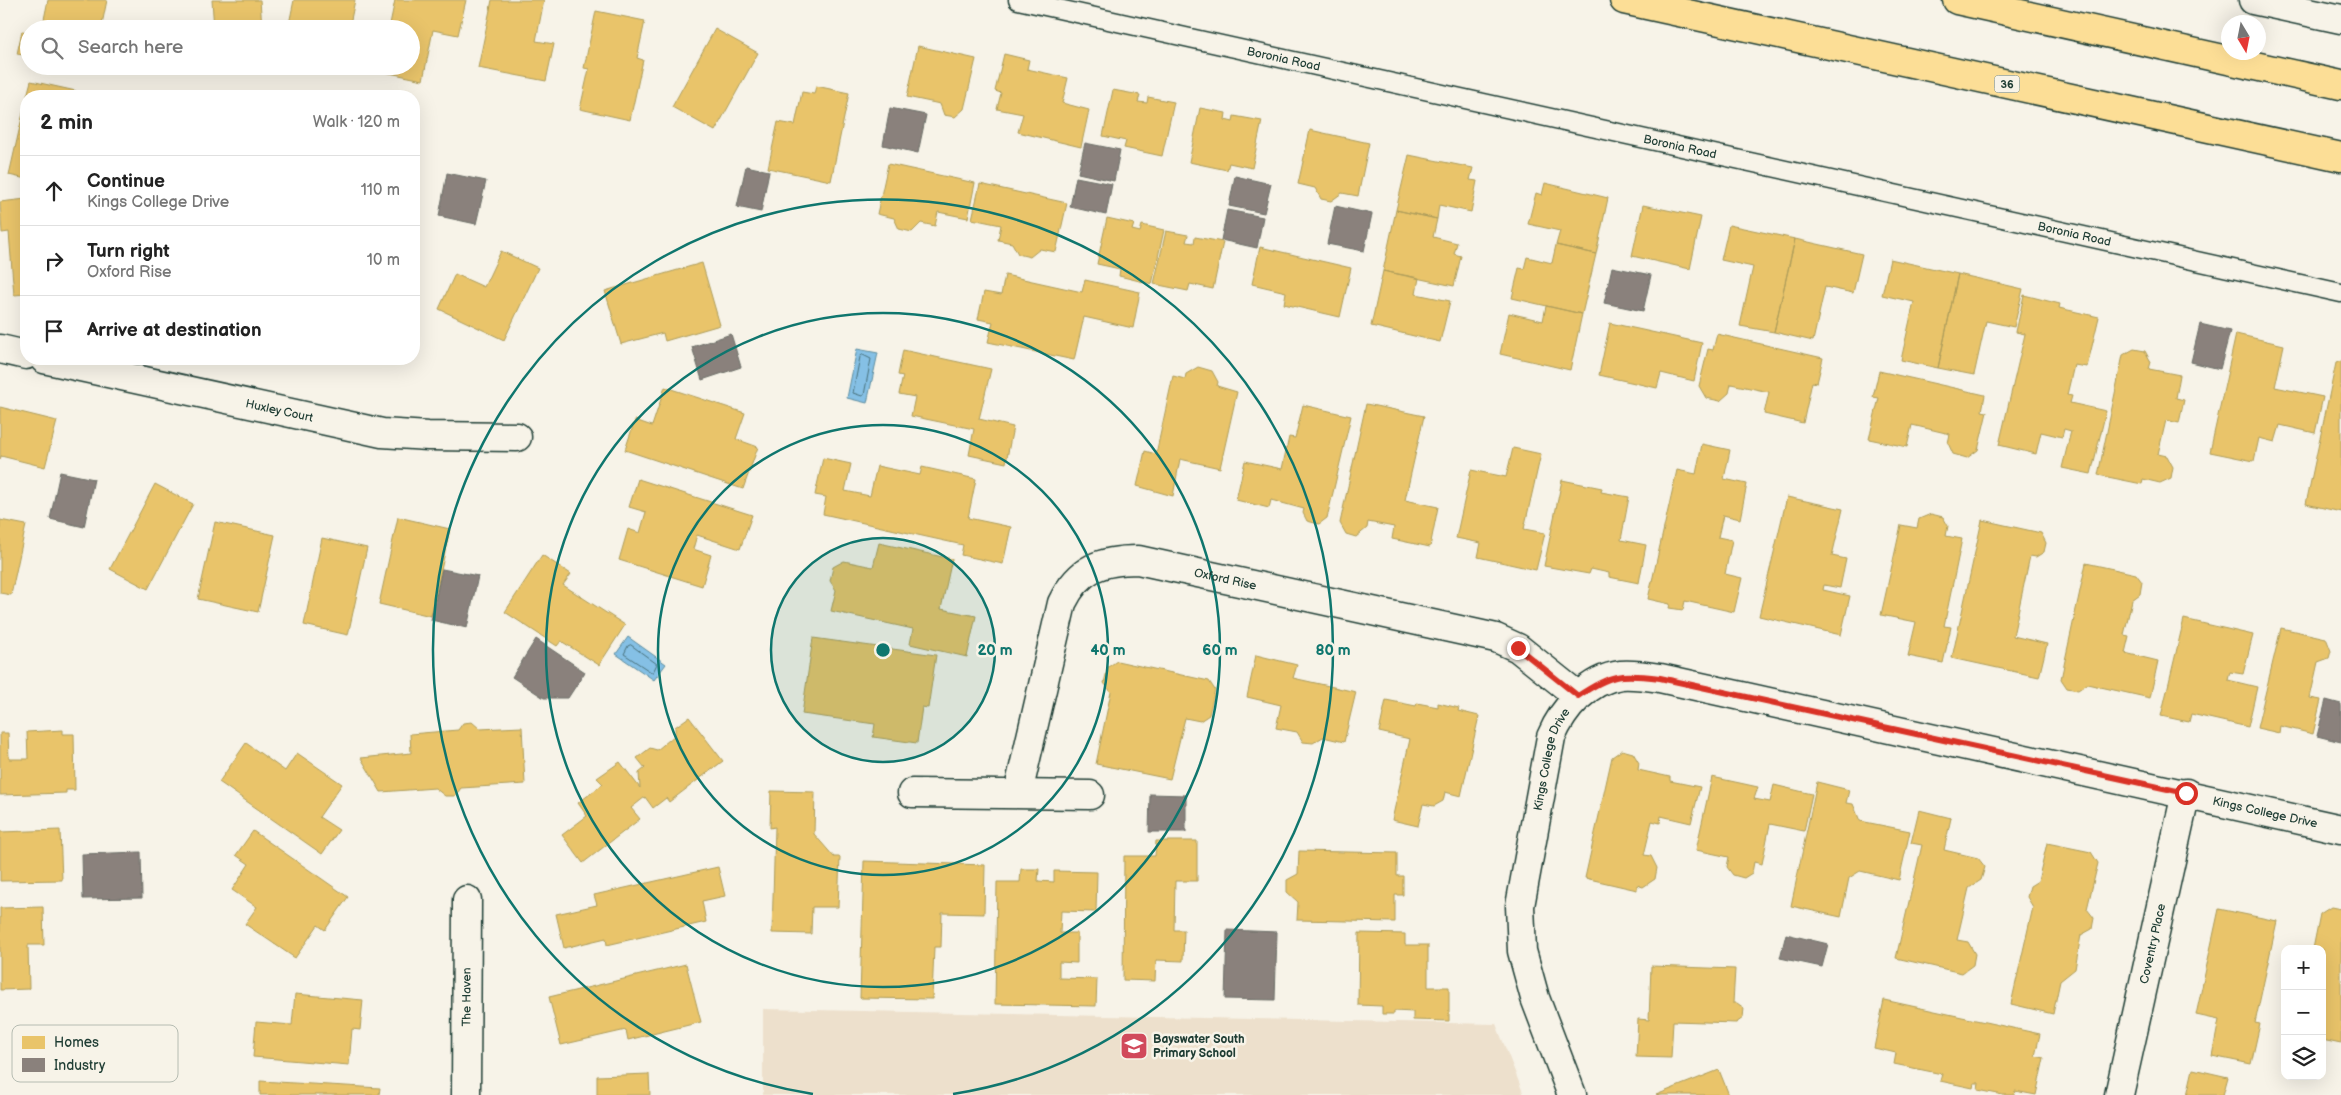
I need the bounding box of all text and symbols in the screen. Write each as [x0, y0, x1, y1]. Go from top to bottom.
north arrow [2221, 15, 2266, 60]
search box [20, 20, 420, 75]
icon: search [38, 34, 66, 62]
text: Search here [78, 36, 183, 59]
street label: Boronia Road [1245, 43, 1322, 74]
road number: 36 [1994, 76, 2020, 92]
text: 2 min [40, 110, 93, 135]
text: Walk · 120 m [313, 113, 400, 132]
street label: Boronia Road [1642, 131, 1718, 162]
text: Continue [87, 170, 165, 193]
icon: ahead [40, 177, 68, 205]
text: 110 m [361, 181, 400, 200]
text: Kings College Drive [87, 193, 229, 212]
street label: Boronia Road [2036, 219, 2113, 249]
text: Turn right [87, 240, 170, 263]
icon: right [40, 247, 68, 275]
text: 10 m [367, 251, 400, 270]
text: Oxford Rise [87, 263, 172, 282]
icon: arrive [40, 317, 68, 345]
text: Arrive at destination [87, 319, 262, 342]
street label: Huxley Court [244, 396, 315, 425]
street label: Oxford Rise [1193, 565, 1258, 593]
route end [1507, 637, 1530, 660]
centre of rings [874, 641, 892, 659]
text: 20 m [978, 641, 1013, 660]
text: 40 m [1090, 641, 1126, 660]
text: 60 m [1202, 641, 1238, 660]
text: 80 m [1315, 641, 1351, 660]
street label: Kings College Drive [1530, 705, 1573, 812]
route start [2175, 782, 2198, 805]
street label: Kings College Drive [2211, 793, 2319, 831]
street label: Coventry Place [2136, 902, 2169, 985]
map controls [2281, 945, 2326, 1080]
button: + [2281, 945, 2326, 990]
street label: The Haven [459, 967, 474, 1027]
button: − [2281, 990, 2326, 1035]
legend [12, 1025, 178, 1082]
school or university icon: Bayswater South Primary School [1119, 1031, 1149, 1061]
place label: Bayswater South Primary School [1153, 1032, 1245, 1061]
text: Homes [54, 1034, 99, 1051]
button: layers [2281, 1035, 2326, 1080]
text: Industry [54, 1057, 106, 1074]

